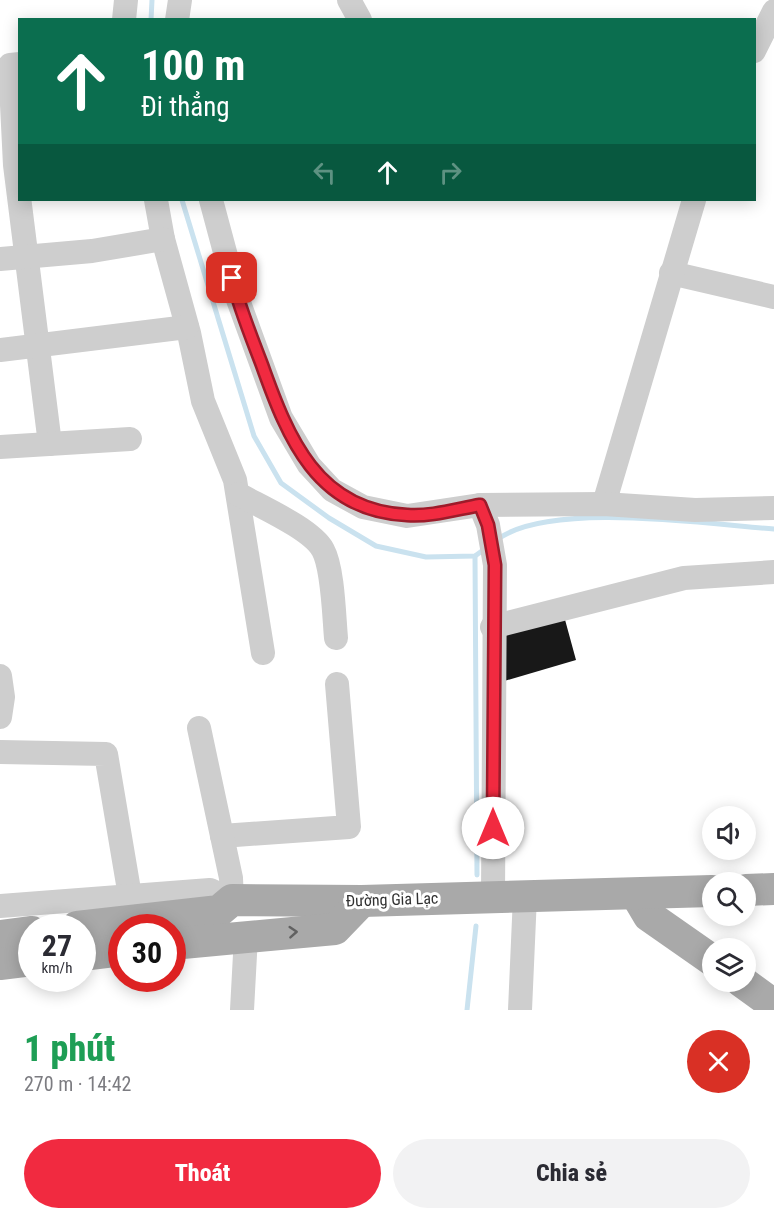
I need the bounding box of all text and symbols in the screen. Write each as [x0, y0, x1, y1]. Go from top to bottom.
text: 100 m [141, 41, 246, 90]
icon: ahead [42, 42, 120, 120]
text: Đi thẳng [141, 91, 230, 123]
icon: left [308, 156, 341, 189]
icon: ahead [371, 156, 404, 189]
icon: right [434, 156, 467, 189]
pin [206, 252, 257, 303]
icon: arrive [215, 261, 248, 294]
position arrow [461, 796, 525, 860]
map controls [702, 806, 756, 992]
button: sound [702, 806, 756, 860]
button: search [702, 872, 756, 926]
street label: Đường Gia Lạc [345, 888, 439, 911]
speed limit sign: 30 [108, 914, 186, 992]
one-way arrow [289, 926, 298, 939]
text: 27 [42, 928, 72, 963]
button: layers [702, 938, 756, 992]
text: km/h [42, 959, 72, 977]
text: 1 phút [24, 1028, 115, 1070]
button: close [687, 1030, 750, 1093]
text: 270 m · 14:42 [24, 1072, 131, 1096]
button: Thoát [24, 1139, 381, 1208]
button: Chia sẻ [393, 1139, 750, 1208]

